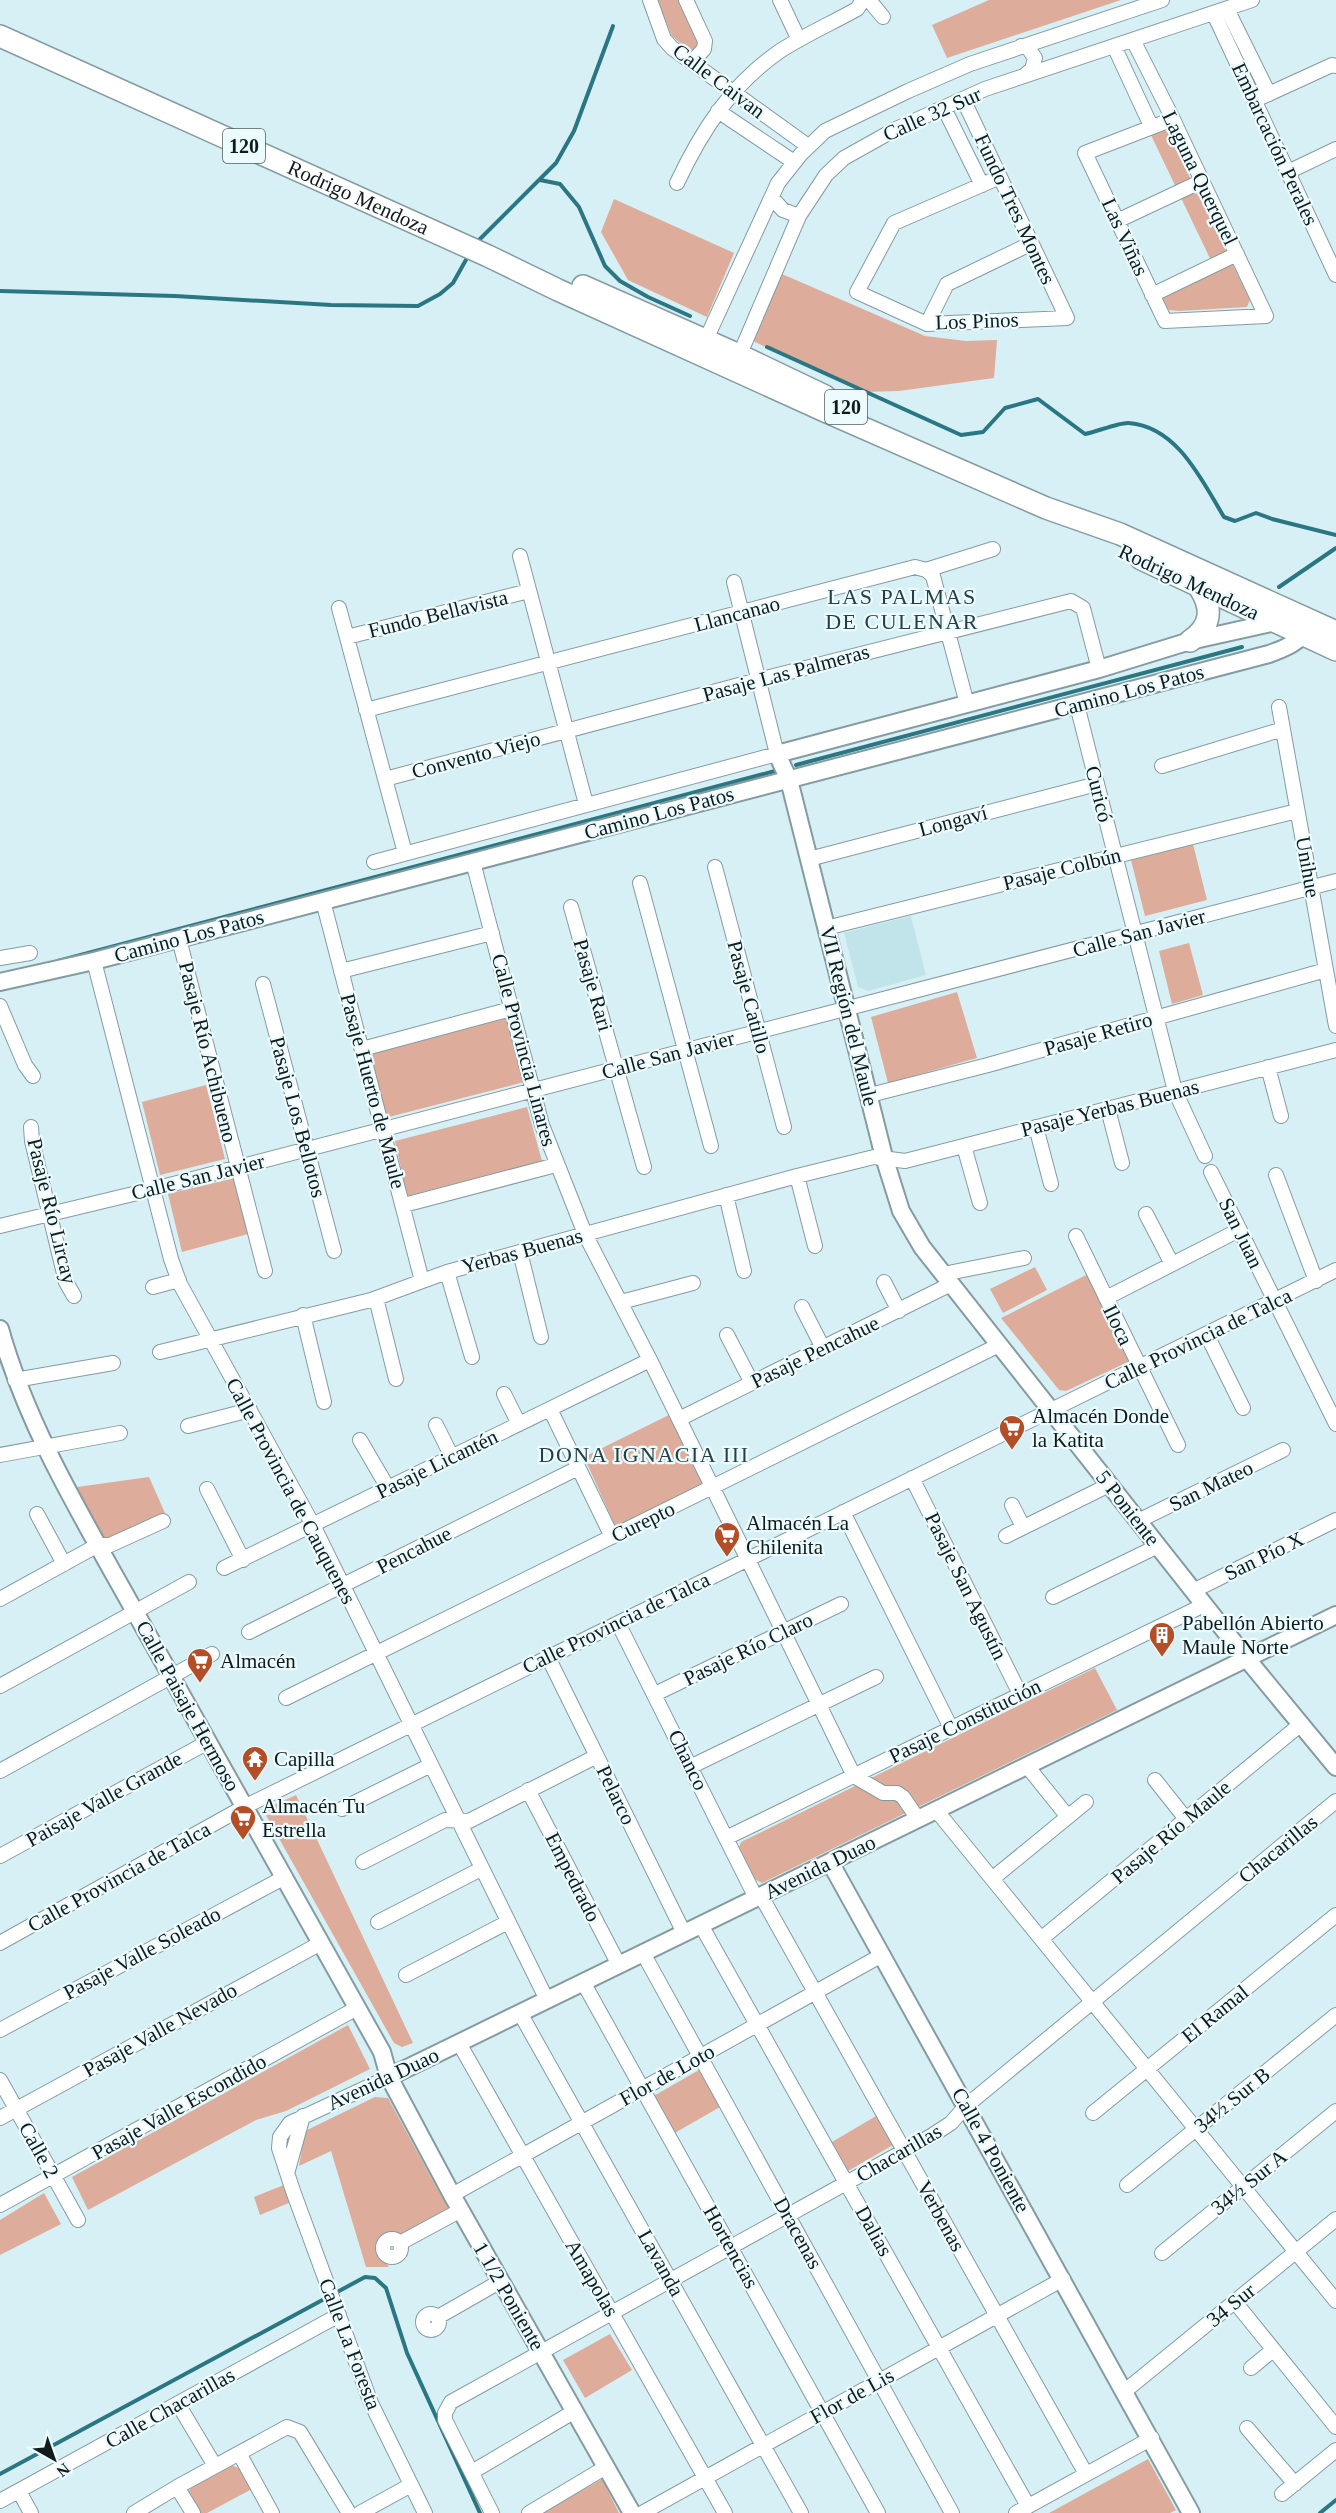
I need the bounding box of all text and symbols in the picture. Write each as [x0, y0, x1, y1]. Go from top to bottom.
street label: Calle Caivan [668, 39, 770, 124]
street label: Embarcación Perales [1227, 59, 1323, 229]
street label: Calle 32 Sur [879, 82, 985, 146]
street label: Laguna Querquel [1157, 107, 1243, 249]
road number: 120 [223, 129, 265, 163]
street label: Fundo Tres Montes [970, 130, 1060, 288]
street label: Rodrigo Mendoza [284, 155, 433, 240]
street label: Las Viñas [1097, 194, 1153, 280]
street label: Los Pinos [935, 308, 1019, 334]
road number: 120 [825, 390, 867, 424]
street label: Rodrigo Mendoza [1115, 539, 1264, 625]
district label: LAS PALMAS DE CULENAR [825, 584, 979, 634]
street label: Fundo Bellavista [366, 585, 511, 643]
street label: Llancanao [692, 591, 782, 637]
street label: Pasaje Las Palmeras [700, 639, 872, 707]
street label: Camino Los Patos [1052, 659, 1206, 723]
street label: Convento Viejo [409, 726, 543, 784]
street label: Curicó [1080, 763, 1118, 825]
street label: Camino Los Patos [582, 781, 736, 845]
street label: Longaví [916, 800, 990, 842]
street label: Unihue [1291, 834, 1325, 900]
street label: Pasaje Colbún [1001, 843, 1124, 895]
street label: Camino Los Patos [112, 904, 266, 968]
street label: Calle San Javier [1070, 904, 1208, 962]
street label: VII Región del Maule [815, 923, 883, 1109]
street label: Pasaje Rari [568, 936, 618, 1034]
street label: Pasaje Catillo [722, 938, 776, 1056]
street label: Calle Provincia Linares [487, 951, 561, 1149]
street label: Pasaje Río Achibueno [174, 959, 242, 1145]
street label: Pasaje Huerto de Maule [335, 991, 411, 1191]
street label: Pasaje Retiro [1041, 1007, 1155, 1061]
street label: Calle San Javier [599, 1026, 737, 1084]
street label: Pasaje Los Bellotos [265, 1034, 331, 1200]
street label: Pasaje Yerbas Buenas [1019, 1074, 1201, 1142]
street label: Pasaje Río Lircay [22, 1136, 82, 1287]
street label: Calle San Javier [129, 1149, 267, 1205]
street label: San Juan [1214, 1194, 1268, 1273]
street label: Yerbas Buenas [459, 1223, 585, 1279]
street label: Calle Provincia de Talca [1101, 1283, 1296, 1395]
street label: Iloca [1098, 1301, 1138, 1350]
street label: Pasaje Pencahue [747, 1311, 883, 1393]
street label: Calle Provincia de Cauquenes [221, 1374, 361, 1608]
place label: Almacén Donde la Katita [1032, 1404, 1169, 1452]
supermarket icon: Almacén Donde la Katita [997, 1413, 1027, 1451]
street label: Pasaje Licantén [372, 1424, 502, 1504]
district label: DONA IGNACIA III [539, 1442, 749, 1467]
street label: San Mateo [1165, 1455, 1257, 1517]
street label: 5 Poniente [1091, 1465, 1165, 1551]
street label: Curepto [607, 1496, 679, 1548]
street label: Pasaje San Agustín [920, 1508, 1012, 1664]
place label: Almacén La Chilenita [746, 1511, 850, 1559]
supermarket icon: Almacén La Chilenita [712, 1520, 742, 1558]
street label: Pencahue [373, 1521, 455, 1579]
street label: San Pío X [1220, 1527, 1308, 1585]
street label: Calle Provincia de Talca [519, 1567, 714, 1679]
street label: Pasaje Río Claro [679, 1607, 817, 1691]
place label: Pabellón Abierto Maule Norte [1182, 1611, 1324, 1659]
street label: Calle Paisaje Hermoso [131, 1617, 245, 1795]
building icon: Pabellón Abierto Maule Norte [1147, 1620, 1177, 1658]
supermarket icon: Almacén [185, 1646, 215, 1684]
place label: Almacén [220, 1649, 296, 1673]
street label: Pasaje Constitución [885, 1674, 1045, 1768]
street label: Chanco [663, 1726, 713, 1794]
temple icon: Capilla [240, 1744, 270, 1782]
street label: Paisaje Valle Grande [22, 1746, 186, 1852]
place label: Capilla [274, 1747, 335, 1771]
street label: Pelarco [591, 1761, 641, 1829]
street label: Pasaje Río Maule [1107, 1775, 1235, 1889]
place label: Almacén Tu Estrella [262, 1794, 366, 1842]
supermarket icon: Almacén Tu Estrella [228, 1803, 258, 1841]
street label: Chacarillas [1234, 1810, 1322, 1888]
street label: Calle Provincia de Talca [23, 1816, 215, 1937]
street label: Empedrado [540, 1828, 606, 1926]
street label: Avenida Duao [761, 1830, 879, 1904]
street label: Pasaje Valle Soleado [59, 1901, 225, 2005]
street label: Pasaje Valle Nevado [79, 1978, 241, 2082]
street label: El Ramal [1177, 1980, 1253, 2048]
street label: Flor de Loto [615, 2039, 719, 2111]
street label: Avenida Duao [323, 2043, 443, 2115]
street label: Pasaje Valle Escondido [88, 2049, 270, 2165]
street label: 34½ Sur B [1189, 2062, 1275, 2138]
street label: Calle 4 Poniente [947, 2083, 1035, 2217]
street label: Calle 2 [14, 2118, 64, 2182]
street label: Chacarillas [852, 2119, 946, 2187]
street label: 34½ Sur A [1206, 2144, 1292, 2220]
street label: Verbenas [912, 2177, 970, 2255]
street label: Dracenas [769, 2193, 827, 2273]
street label: Hortencias [698, 2201, 764, 2293]
street label: Dalias [850, 2202, 898, 2260]
street label: Lavanda [633, 2226, 689, 2301]
street label: Amapolas [560, 2235, 624, 2321]
street label: 1 1/2 Poniente [468, 2237, 550, 2355]
street label: Calle La Foresta [314, 2275, 386, 2414]
street label: 34 Sur [1202, 2278, 1260, 2332]
street label: Calle Chacarillas [101, 2363, 239, 2453]
street label: Flor de Lis [806, 2363, 898, 2429]
north arrow [24, 2429, 84, 2489]
text: N [53, 2460, 73, 2481]

